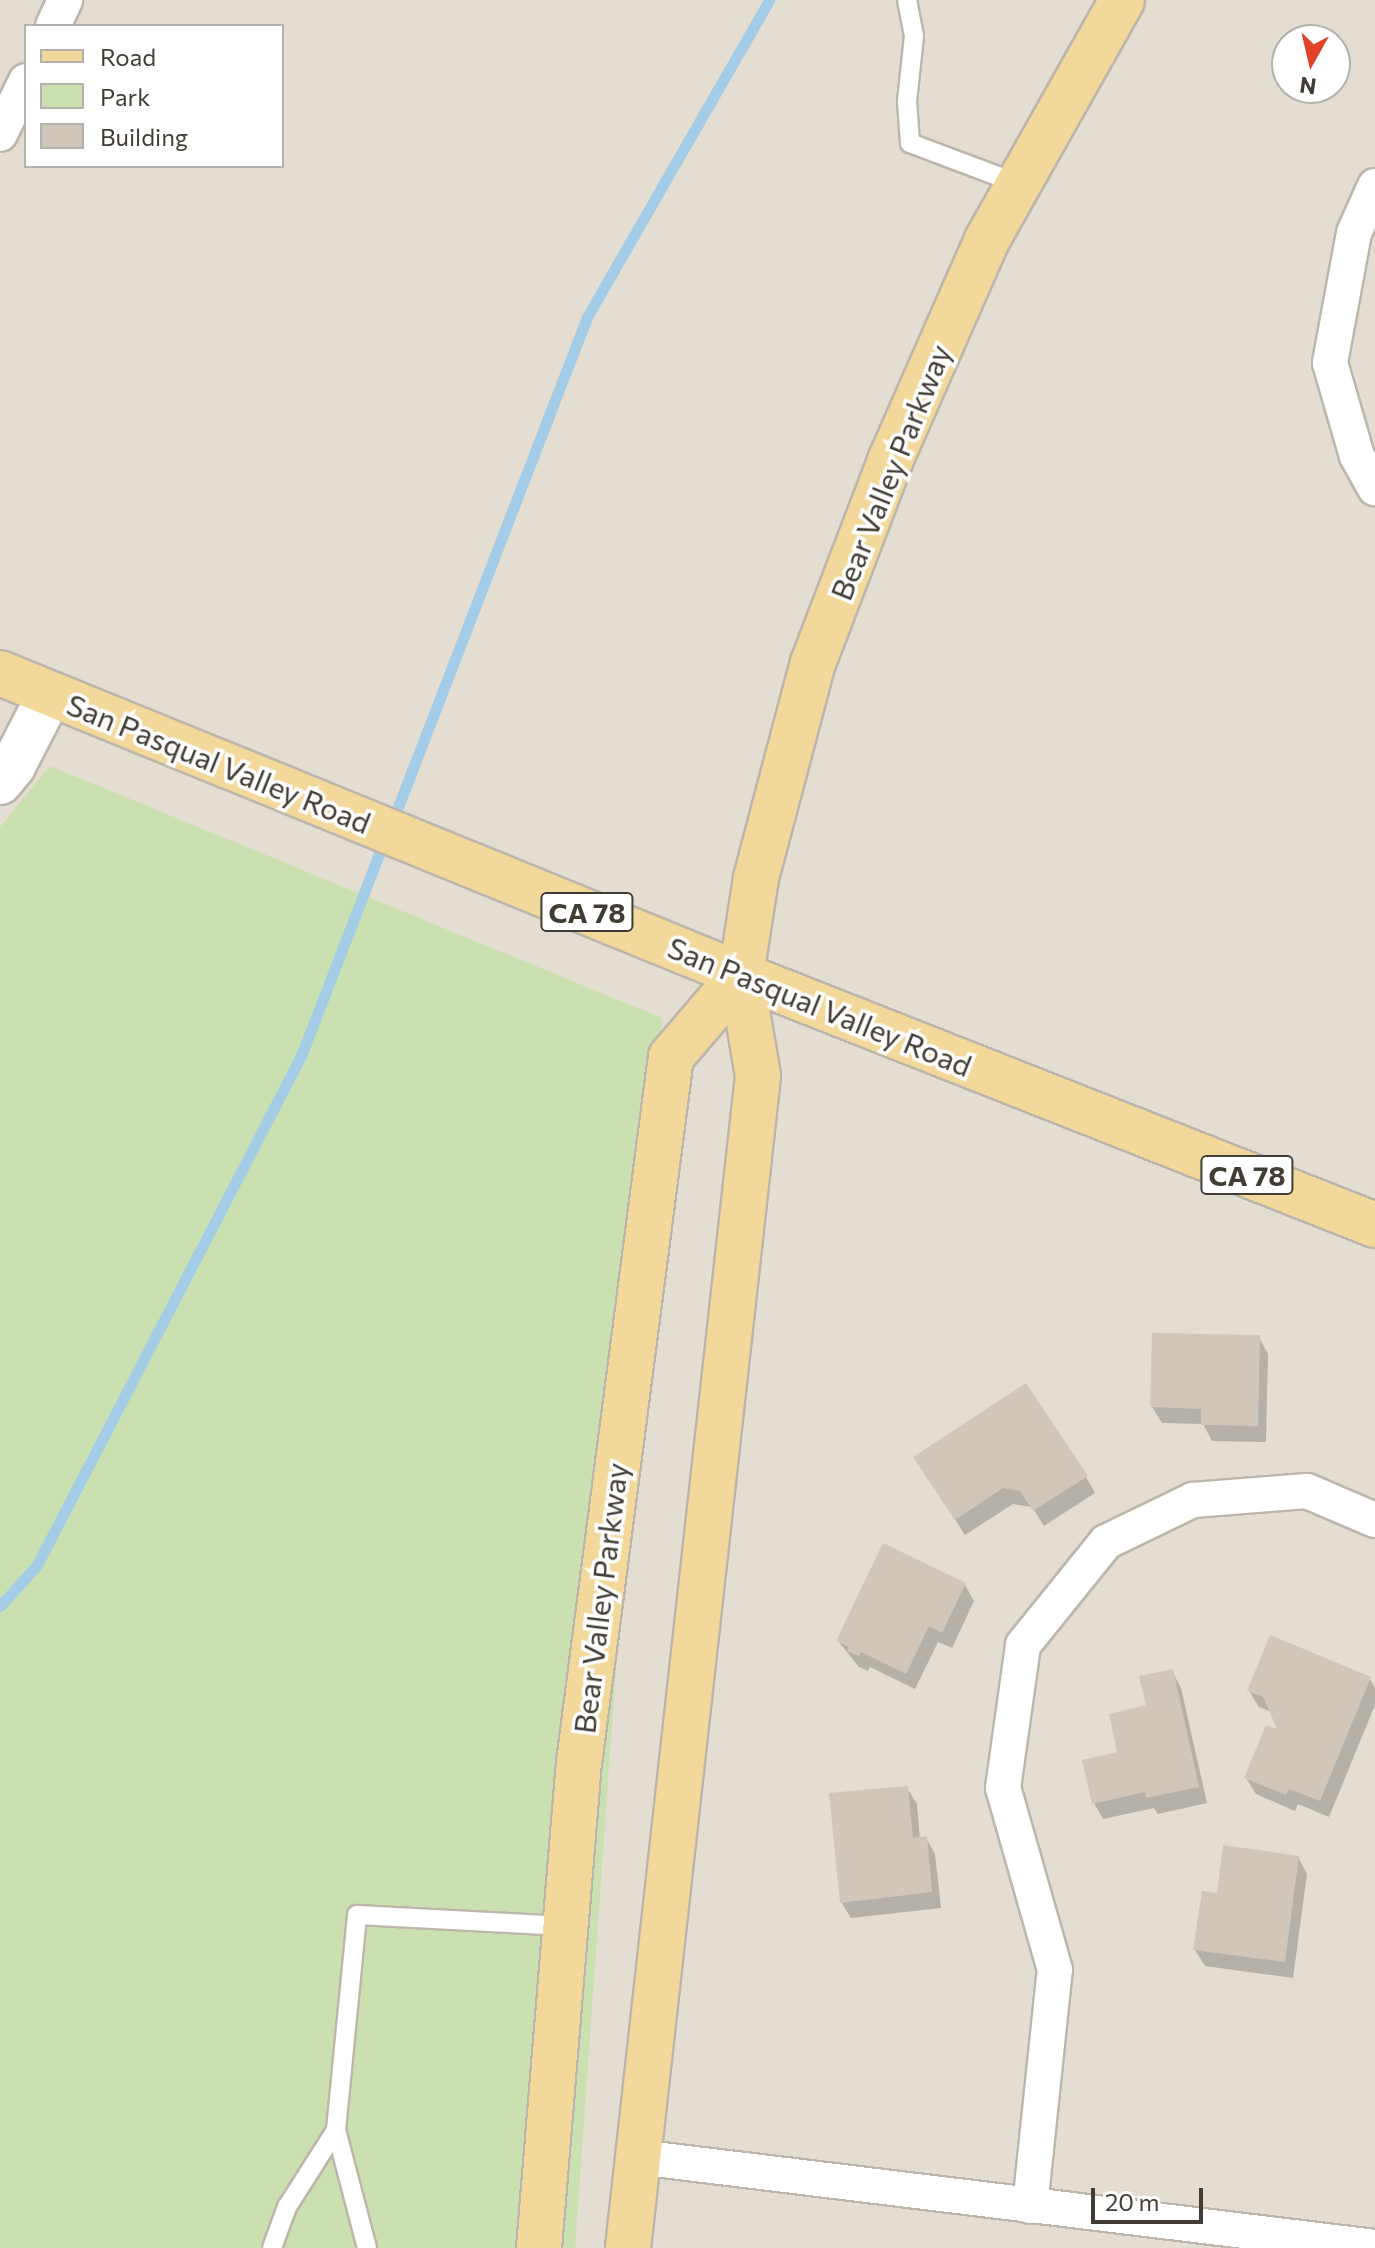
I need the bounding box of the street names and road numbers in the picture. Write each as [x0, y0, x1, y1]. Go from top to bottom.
street label: Bear Valley Parkway [822, 339, 958, 605]
street label: San Pasqual Valley Road [62, 686, 376, 840]
road number: CA 78 [539, 888, 635, 936]
street label: San Pasqual Valley Road [663, 929, 977, 1083]
road number: CA 78 [1199, 1151, 1295, 1199]
street label: Bear Valley Parkway [566, 1461, 634, 1735]

